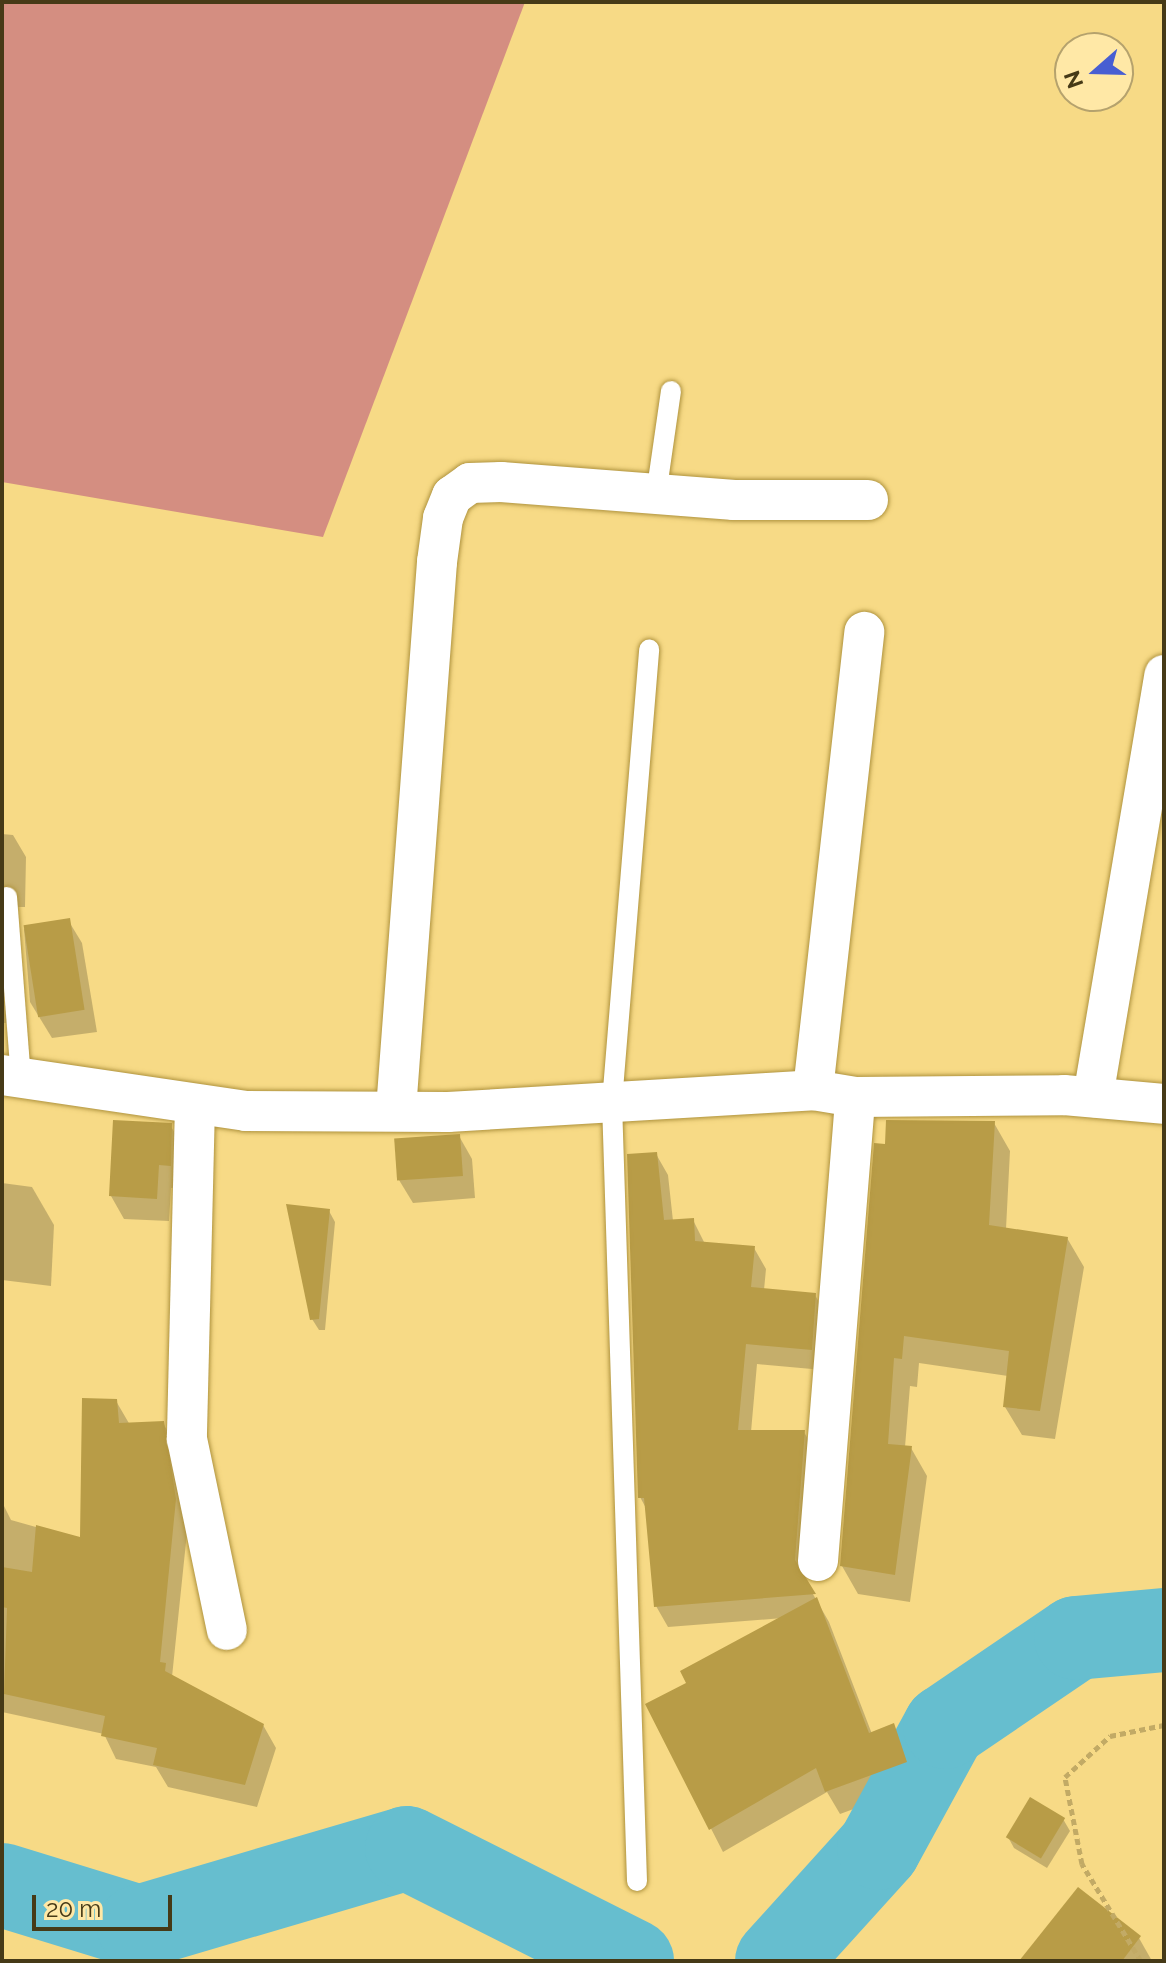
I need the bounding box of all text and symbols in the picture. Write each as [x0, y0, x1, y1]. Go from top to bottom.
north arrow [1054, 32, 1134, 112]
text: N [1058, 67, 1088, 92]
scale bar [36, 1879, 176, 1929]
text: 20 m [46, 1894, 101, 1923]

